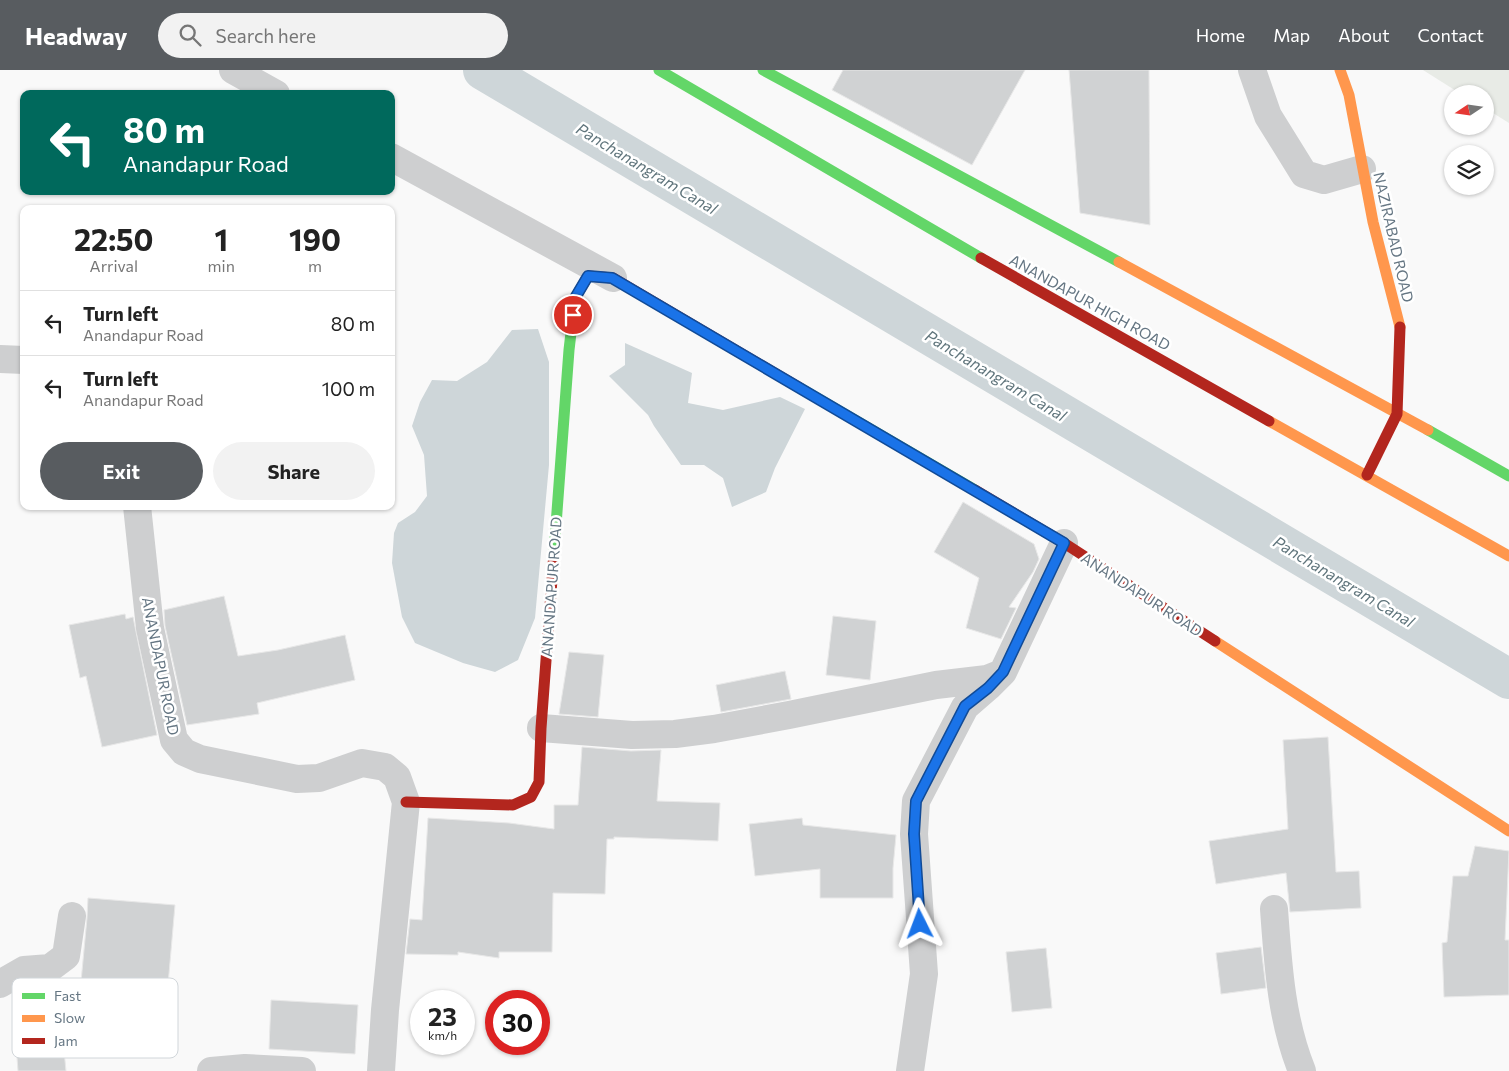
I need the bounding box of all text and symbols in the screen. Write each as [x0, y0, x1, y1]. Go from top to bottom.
search box [158, 13, 508, 58]
text: Headway [25, 21, 128, 50]
icon: search [176, 21, 204, 49]
text: Search here [216, 24, 316, 47]
text: Home [1196, 24, 1245, 46]
text: Map [1273, 24, 1310, 46]
text: About [1338, 24, 1390, 46]
text: Contact [1418, 24, 1484, 46]
north arrow [1444, 85, 1494, 135]
map controls [1444, 85, 1494, 195]
text: 80 m [123, 107, 205, 150]
icon: left [40, 110, 105, 175]
water label: Panchanangram Canal [573, 118, 722, 218]
button: layers [1444, 145, 1494, 195]
text: Anandapur Road [123, 150, 289, 177]
street label: NAZIRABAD ROAD [1370, 170, 1418, 304]
text: 22:50 [74, 220, 154, 257]
text: 1 [214, 220, 228, 257]
text: 190 [289, 220, 341, 257]
street label: ANANDAPUR HIGH ROAD [1006, 250, 1174, 354]
text: Arrival [90, 256, 138, 275]
text: min [208, 256, 235, 275]
text: m [308, 256, 322, 275]
pin [552, 294, 594, 336]
icon: arrive [559, 301, 587, 329]
text: Turn left [83, 302, 158, 325]
icon: left [40, 309, 68, 337]
text: 80 m [331, 312, 375, 335]
text: Anandapur Road [83, 325, 204, 344]
water label: Panchanangram Canal [922, 325, 1071, 425]
text: Turn left [83, 367, 158, 390]
icon: left [40, 374, 68, 402]
text: 100 m [322, 377, 375, 400]
text: Anandapur Road [83, 390, 204, 409]
button: Exit [40, 442, 203, 500]
button: Share [213, 442, 375, 500]
street label: ANANDAPUR ROAD [537, 516, 565, 658]
water label: Panchanangram Canal [1270, 531, 1419, 631]
street label: ANANDAPUR ROAD [1078, 548, 1206, 640]
street label: ANANDAPUR ROAD [139, 595, 183, 737]
position arrow [893, 897, 945, 949]
legend [12, 978, 178, 1058]
text: Fast [54, 987, 81, 1004]
speed limit sign: 30 [485, 990, 550, 1055]
text: 23 [428, 1001, 457, 1031]
text: Slow [54, 1009, 85, 1026]
text: km/h [428, 1028, 457, 1042]
text: Jam [54, 1032, 78, 1049]

